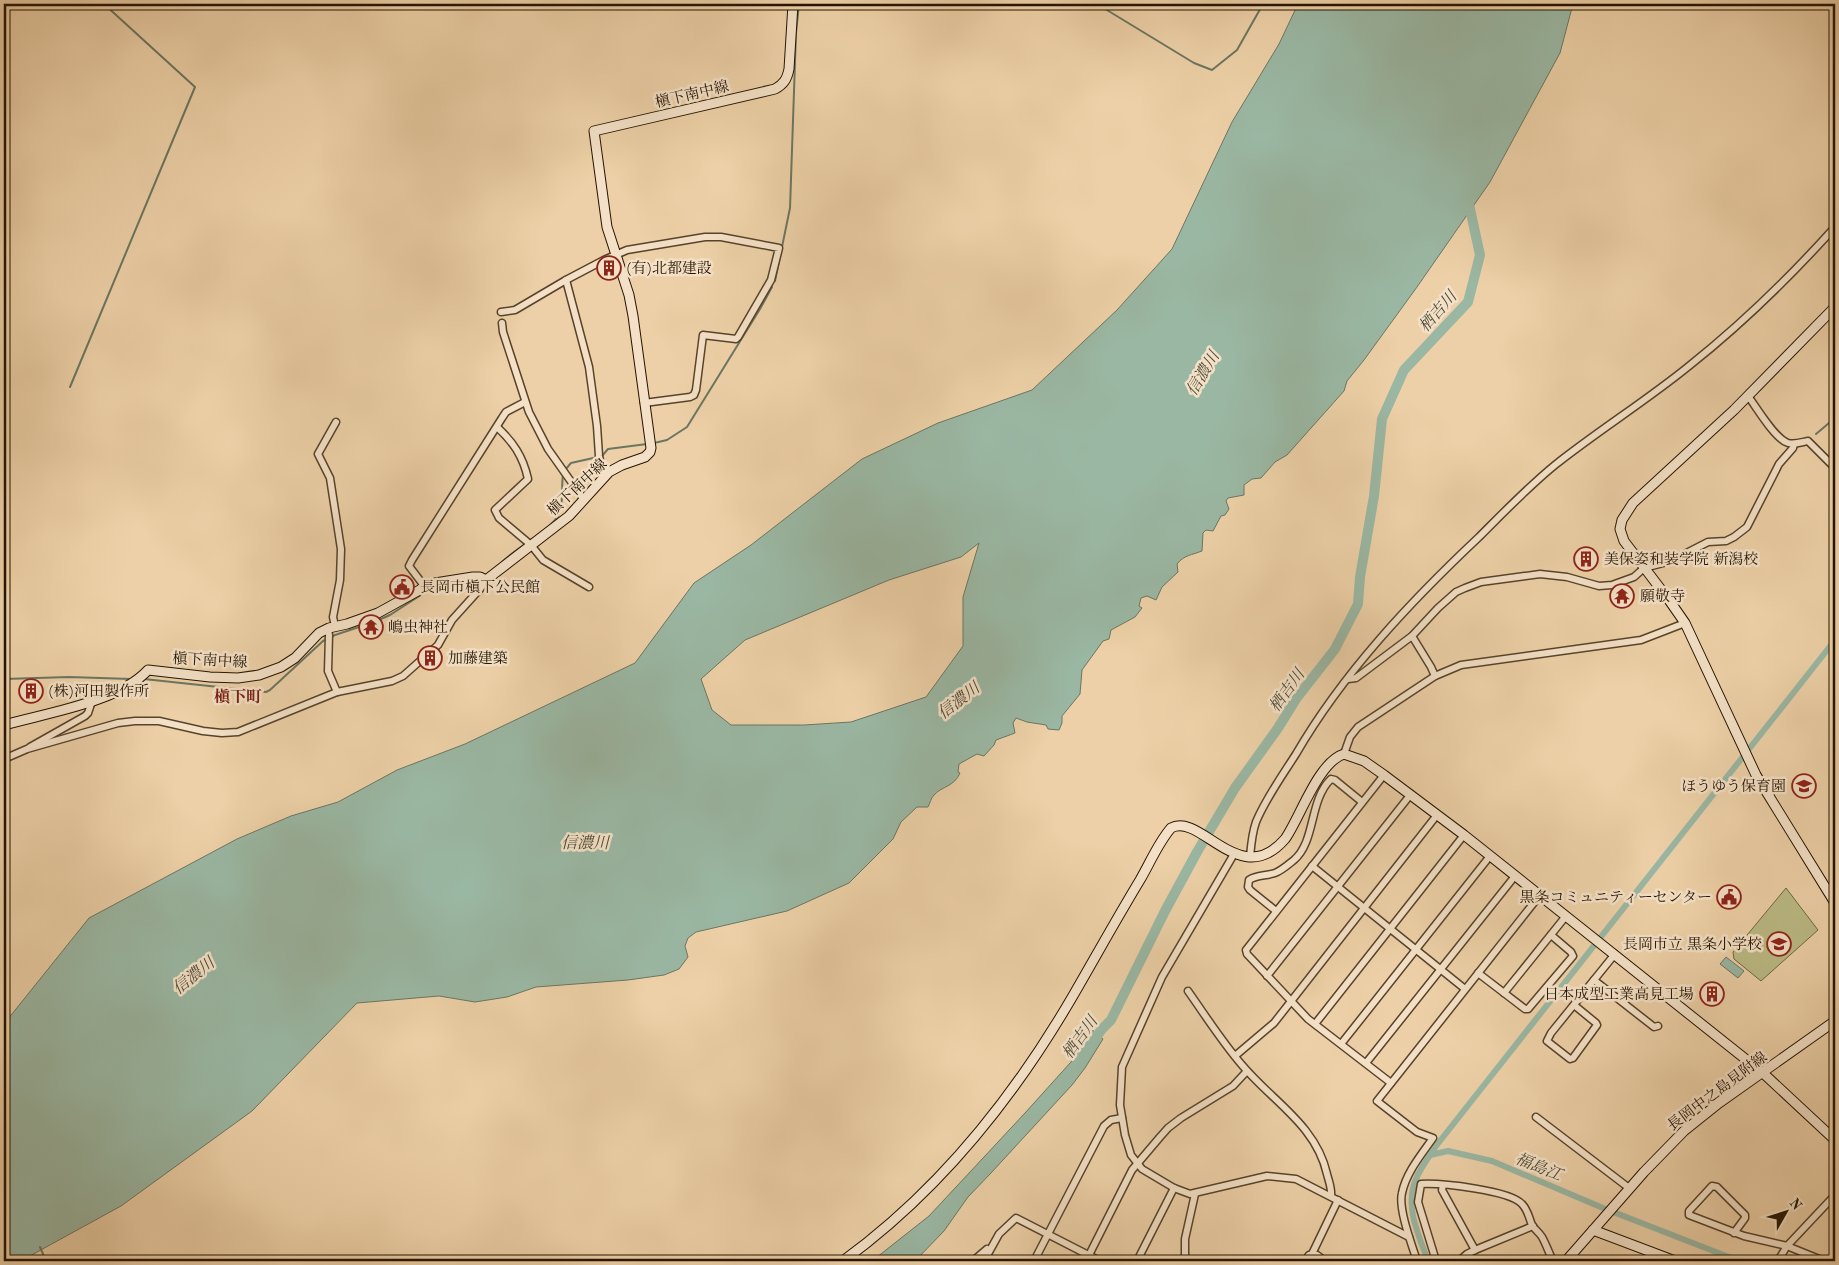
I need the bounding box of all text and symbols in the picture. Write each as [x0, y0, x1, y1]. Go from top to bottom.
street label: 槇下南中線 [654, 78, 731, 111]
building icon: (有)北都建設 [596, 255, 622, 281]
place label: (有)北都建設 [626, 260, 712, 277]
water label: 栖吉川 [1415, 286, 1462, 336]
water label: 信濃川 [1183, 347, 1224, 399]
street label: 槇下南中線 [544, 456, 611, 519]
building icon: 美保姿和装学院 新潟校 [1573, 546, 1599, 572]
place label: 美保姿和装学院 新潟校 [1604, 551, 1758, 568]
public building icon: 長岡市槇下公民館 [389, 574, 415, 600]
place label: 長岡市槇下公民館 [420, 579, 540, 596]
temple icon: 願敬寺 [1609, 583, 1635, 609]
place label: 願敬寺 [1640, 588, 1685, 605]
temple icon: 嶋虫神社 [358, 614, 384, 640]
place label: 嶋虫神社 [388, 619, 448, 636]
building icon: 加藤建築 [417, 645, 443, 671]
street label: 槇下南中線 [172, 650, 248, 671]
place label: 加藤建築 [448, 650, 508, 667]
water label: 栖吉川 [1265, 664, 1309, 715]
building icon: (株)河田製作所 [18, 678, 44, 704]
water label: 信濃川 [934, 678, 985, 723]
place label: (株)河田製作所 [48, 683, 149, 700]
district label: 槇下町 [214, 688, 262, 706]
school or university icon: ほうゆう保育園 [1791, 773, 1817, 799]
place label: ほうゆう保育園 [1681, 778, 1786, 795]
water label: 信濃川 [561, 834, 611, 852]
public building icon: 黒条コミュニティーセンター [1716, 884, 1742, 910]
place label: 黒条コミュニティーセンター [1519, 889, 1712, 906]
school or university icon: 長岡市立 黒条小学校 [1766, 931, 1792, 957]
place label: 長岡市立 黒条小学校 [1623, 936, 1762, 953]
water label: 信濃川 [169, 952, 219, 998]
building icon: 日本成型工業高見工場 [1699, 981, 1725, 1007]
place label: 日本成型工業高見工場 [1544, 986, 1694, 1003]
water label: 栖吉川 [1058, 1011, 1102, 1062]
street label: 長岡中之島見附線 [1664, 1048, 1770, 1134]
water label: 福島江 [1513, 1150, 1566, 1185]
north arrow [1762, 1188, 1812, 1238]
text: N [1787, 1196, 1804, 1213]

